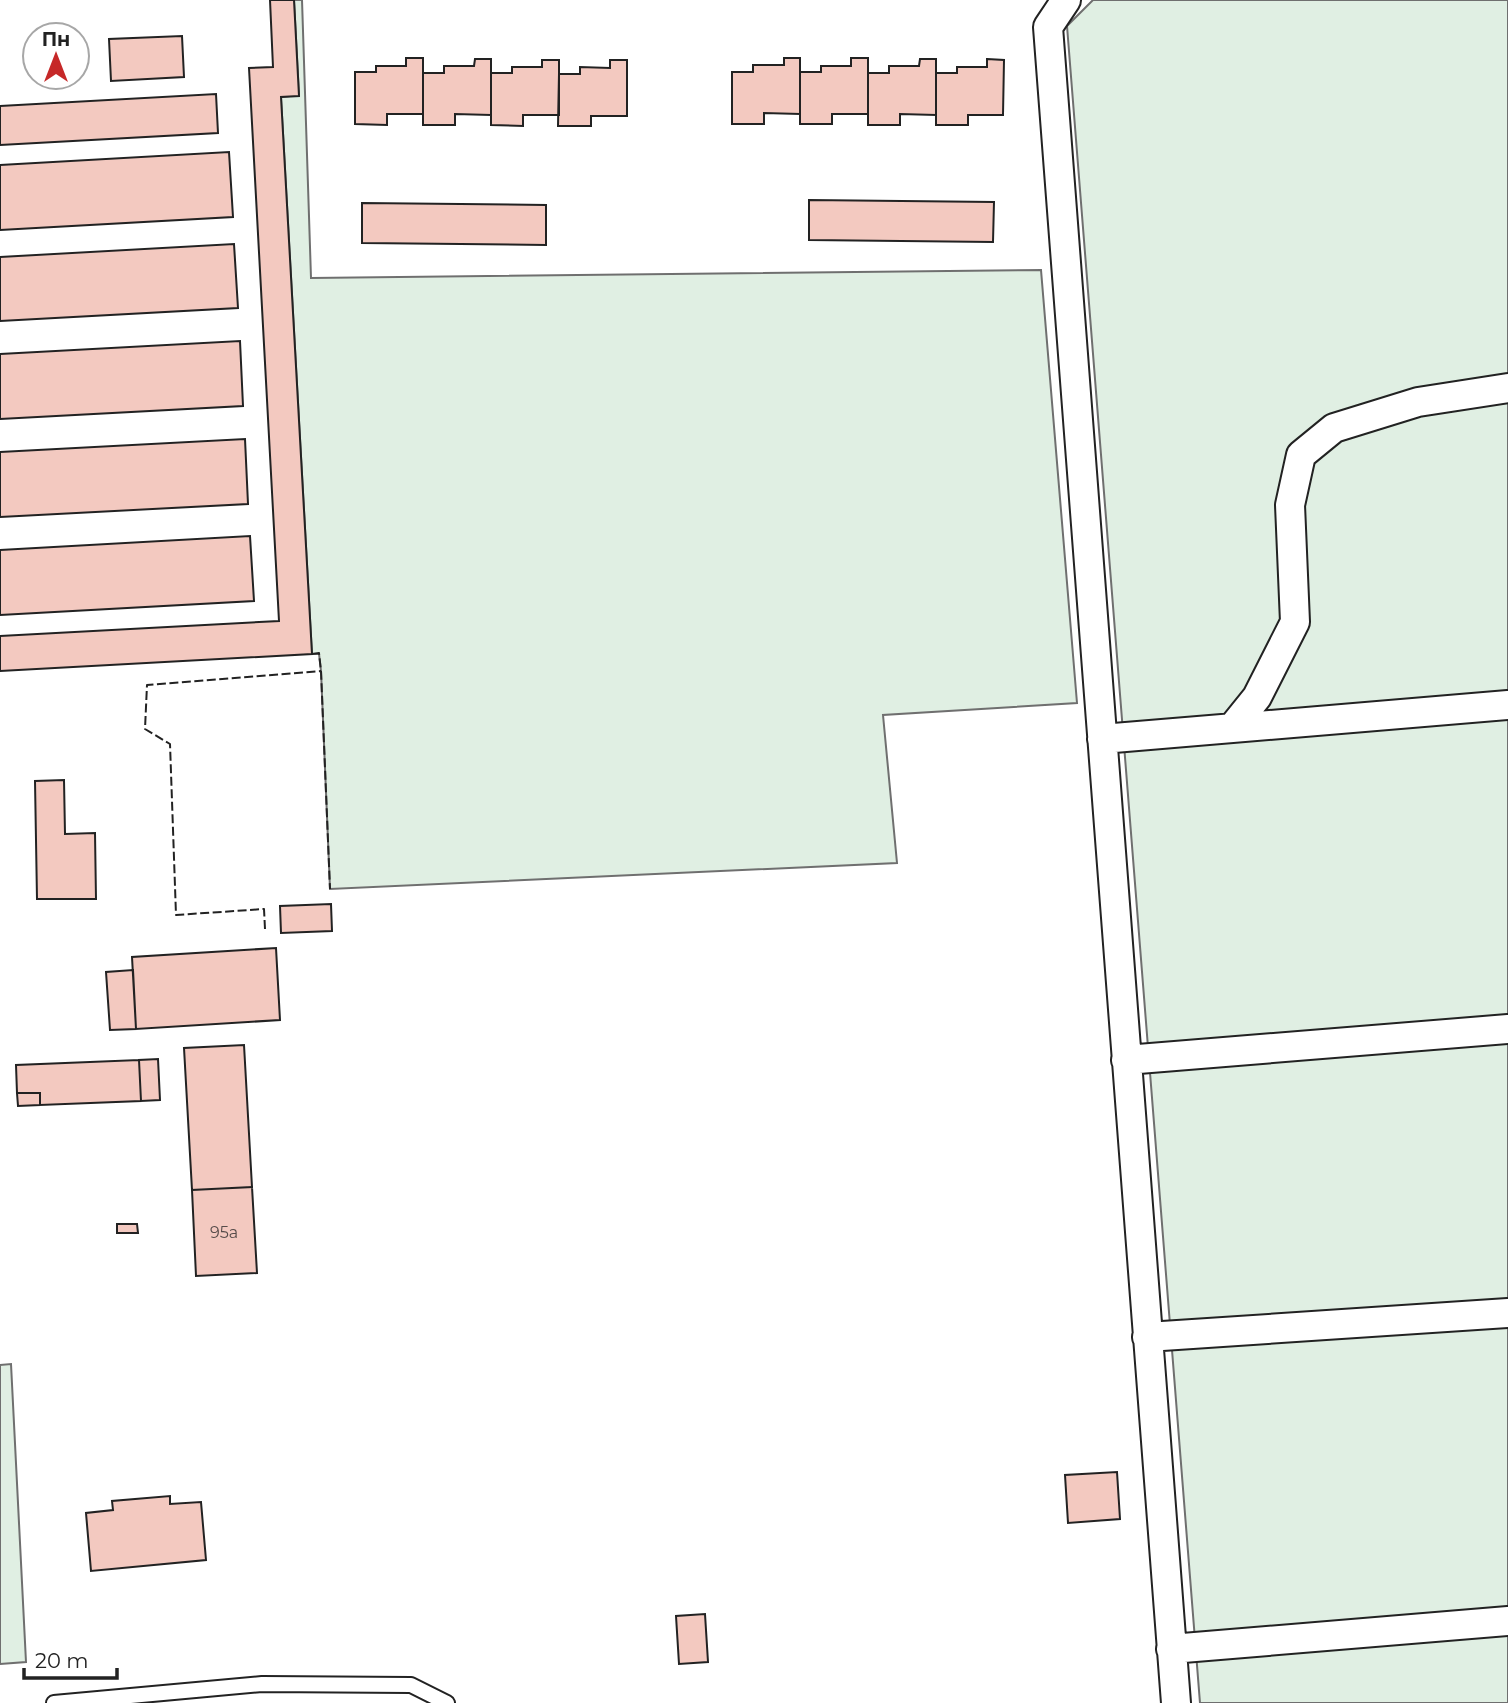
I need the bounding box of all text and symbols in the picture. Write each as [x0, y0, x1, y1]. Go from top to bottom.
north arrow [21, 21, 91, 91]
text: Пн [42, 28, 70, 51]
house number: 95а [210, 1223, 238, 1242]
scale bar [24, 1636, 117, 1680]
text: 20 m [35, 1648, 89, 1673]

